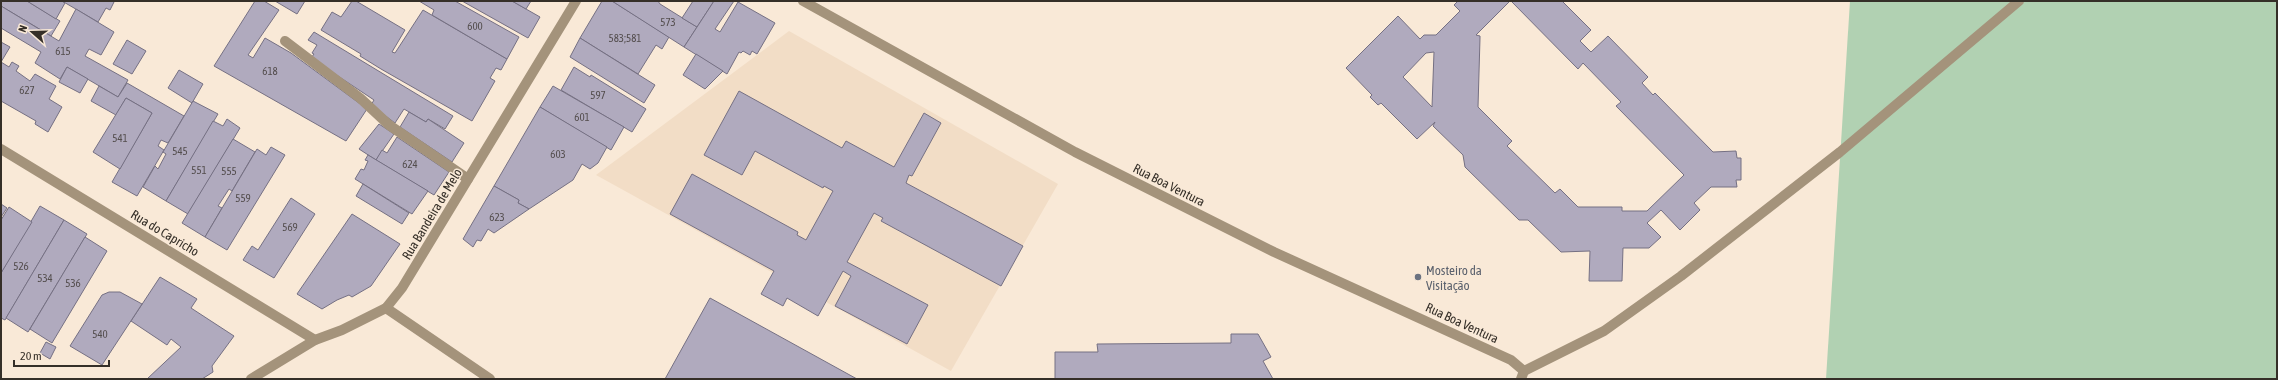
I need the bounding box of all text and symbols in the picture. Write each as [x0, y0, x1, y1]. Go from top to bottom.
north arrow [12, 12, 52, 52]
house number: 573 [660, 16, 676, 28]
house number: 600 [467, 20, 483, 32]
text: N [16, 23, 29, 34]
house number: 583;581 [609, 32, 641, 44]
house number: 615 [55, 45, 71, 57]
house number: 618 [262, 65, 278, 77]
house number: 627 [19, 84, 35, 96]
house number: 597 [590, 89, 606, 101]
house number: 601 [574, 111, 590, 123]
house number: 541 [112, 132, 128, 144]
house number: 545 [172, 145, 188, 157]
house number: 603 [550, 148, 566, 160]
house number: 624 [402, 158, 418, 170]
street label: Rua Boa Ventura [1131, 160, 1207, 210]
house number: 551 [191, 164, 207, 176]
house number: 555 [221, 165, 237, 177]
street label: Rua Bandeira de Melo [399, 166, 465, 262]
house number: 559 [235, 192, 251, 204]
street label: Rua do Capricho [128, 207, 202, 259]
house number: 623 [489, 211, 505, 223]
house number: 569 [282, 221, 298, 233]
house number: 526 [13, 260, 29, 272]
place label: Mosteiro da Visitação [1426, 263, 1482, 293]
house number: 534 [37, 272, 53, 284]
marker: Mosteiro da Visitação [1413, 272, 1423, 282]
house number: 536 [65, 277, 81, 289]
street label: Rua Boa Ventura [1423, 300, 1501, 346]
house number: 540 [92, 328, 108, 340]
scale bar [14, 342, 109, 368]
text: 20 m [20, 349, 42, 363]

